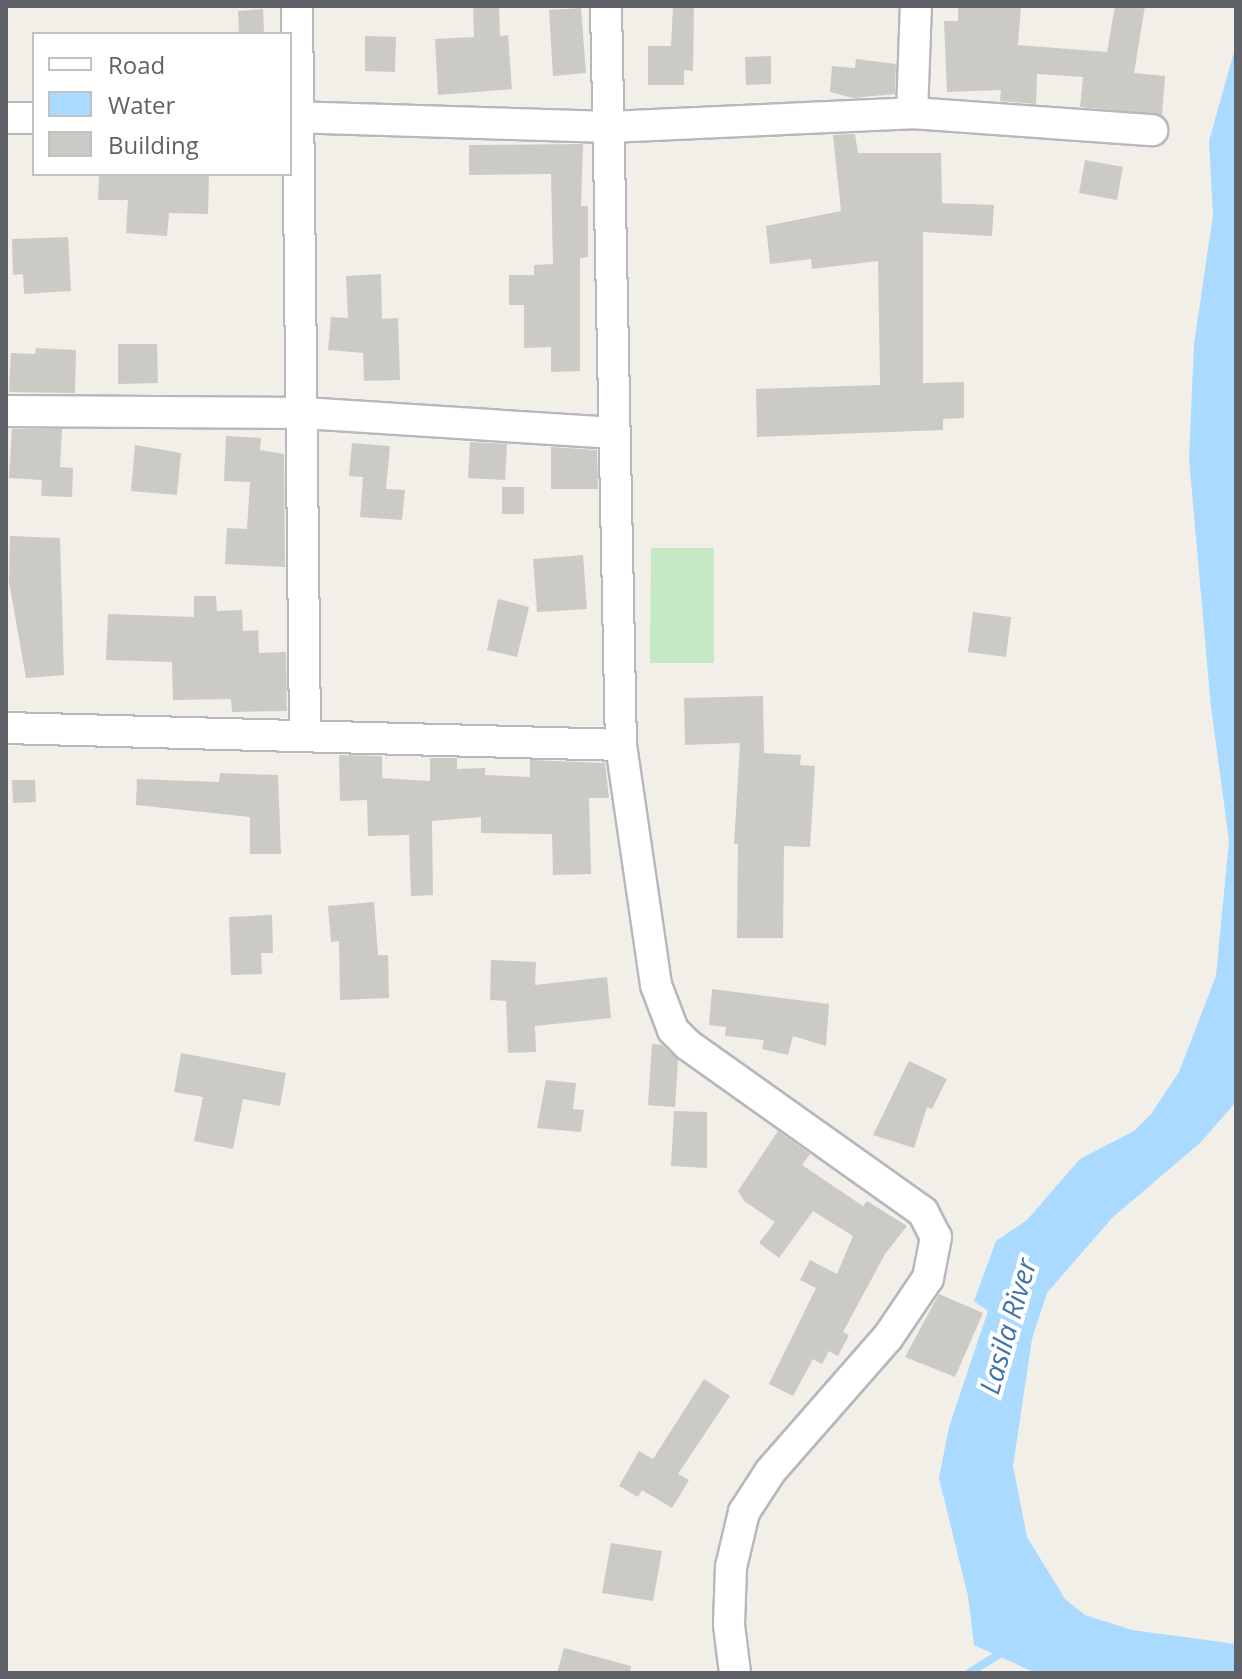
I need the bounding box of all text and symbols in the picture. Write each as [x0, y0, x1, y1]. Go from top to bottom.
legend [32, 32, 292, 176]
text: Road [108, 48, 165, 81]
text: Water [108, 88, 175, 121]
text: Building [108, 128, 199, 161]
water label: Lasila River [972, 1254, 1042, 1398]

